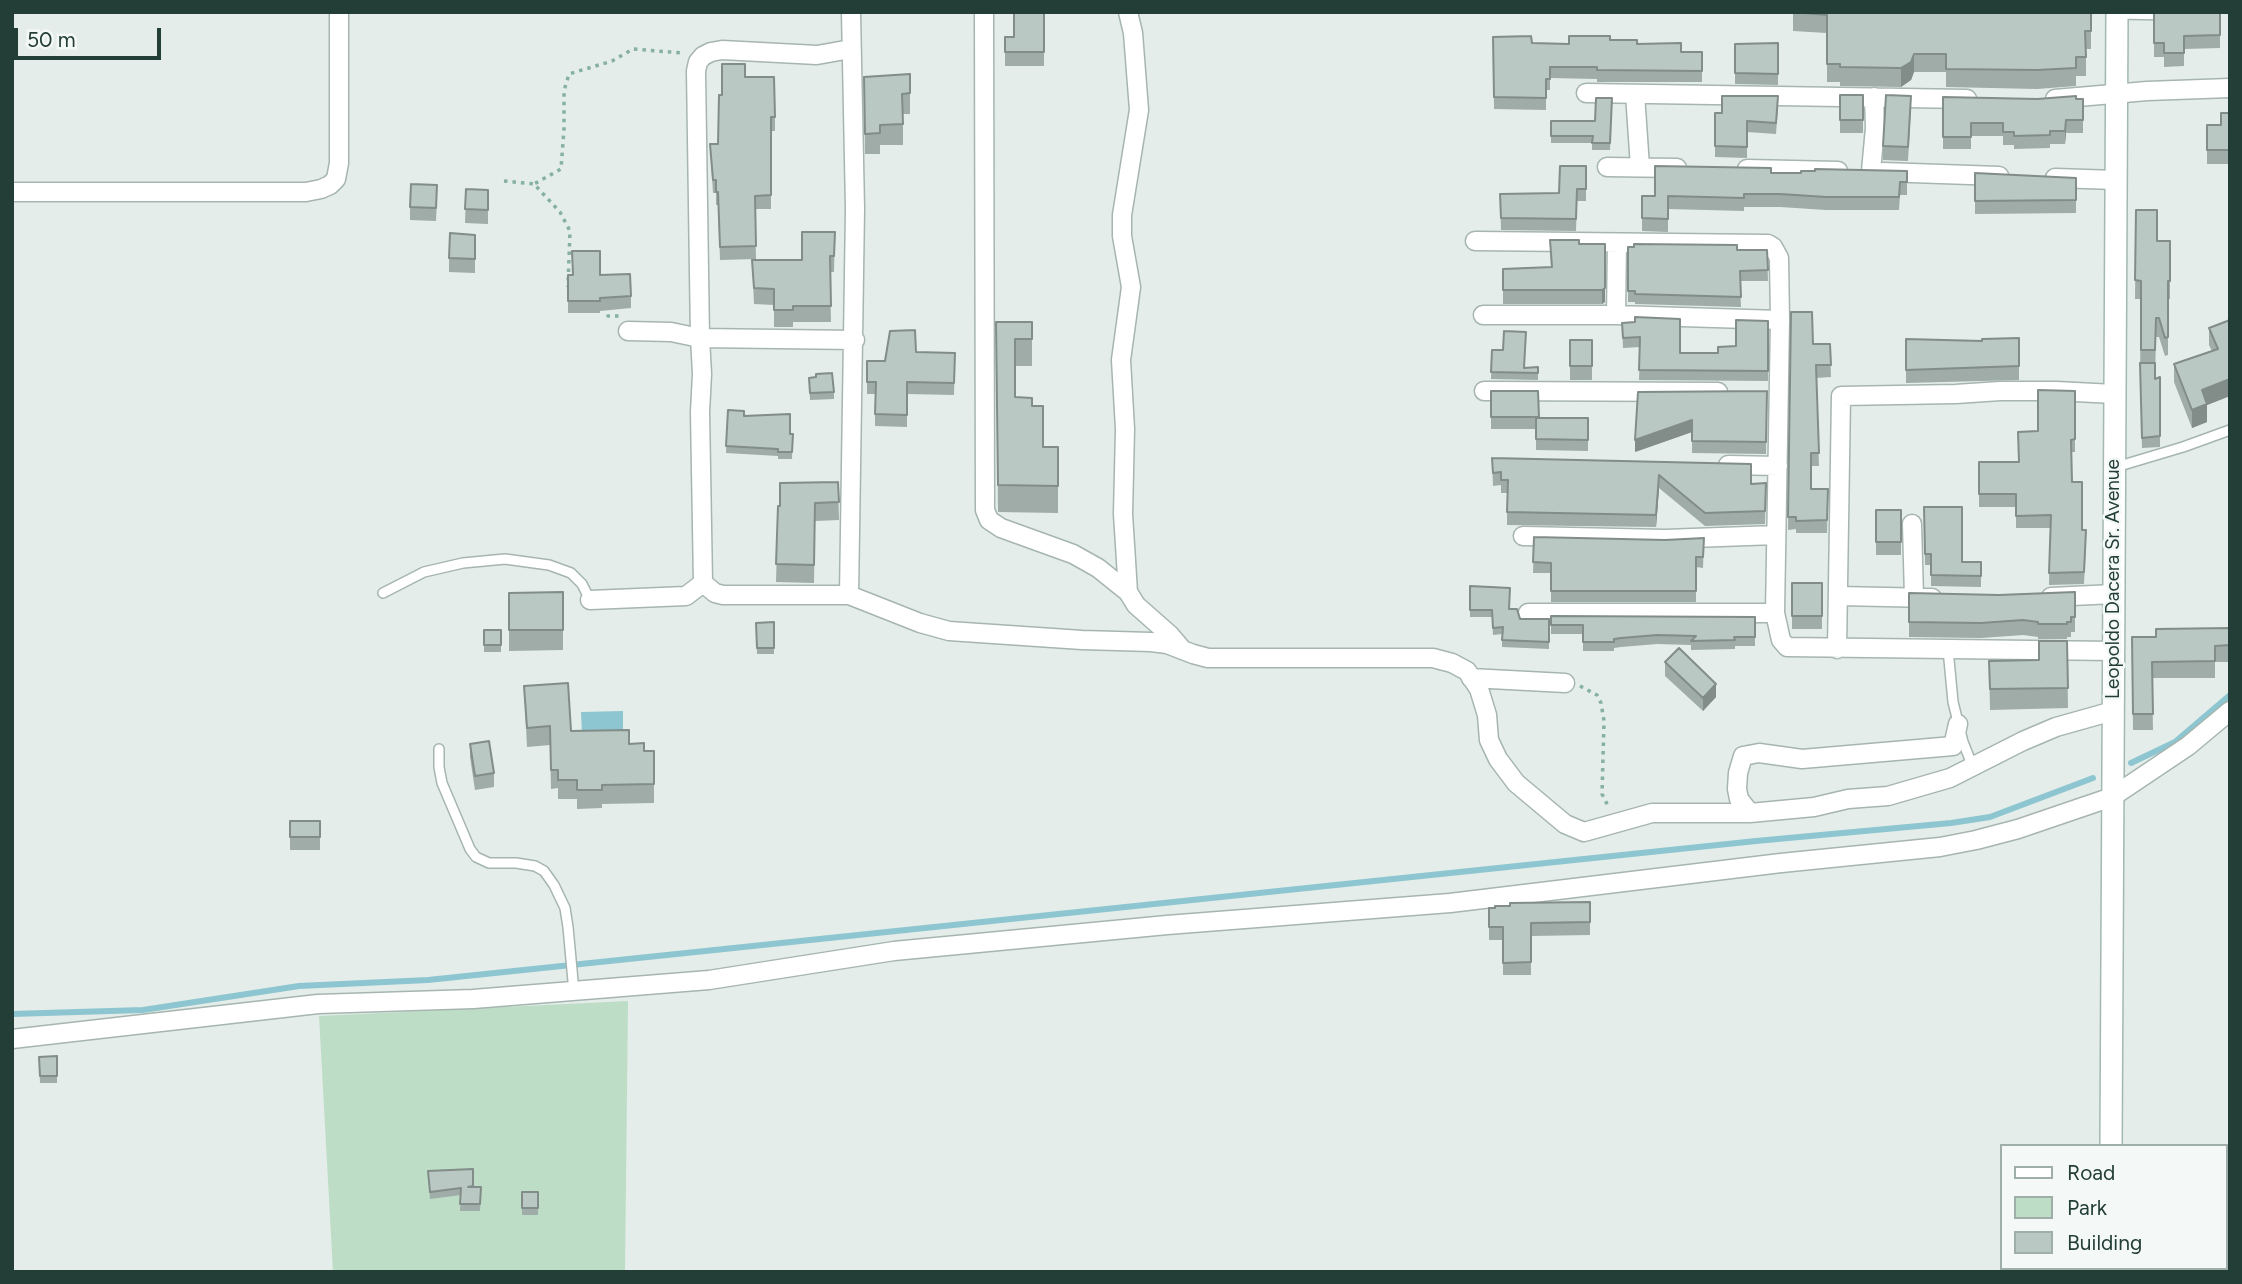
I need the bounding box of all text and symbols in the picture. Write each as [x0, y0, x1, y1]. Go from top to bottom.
scale bar [18, 14, 164, 58]
text: 50 m [27, 27, 76, 52]
street label: Leopoldo Dacera Sr. Avenue [2102, 459, 2124, 699]
legend [2000, 1144, 2228, 1270]
text: Road [2067, 1160, 2115, 1185]
text: Park [2067, 1195, 2107, 1220]
text: Building [2067, 1230, 2142, 1255]

